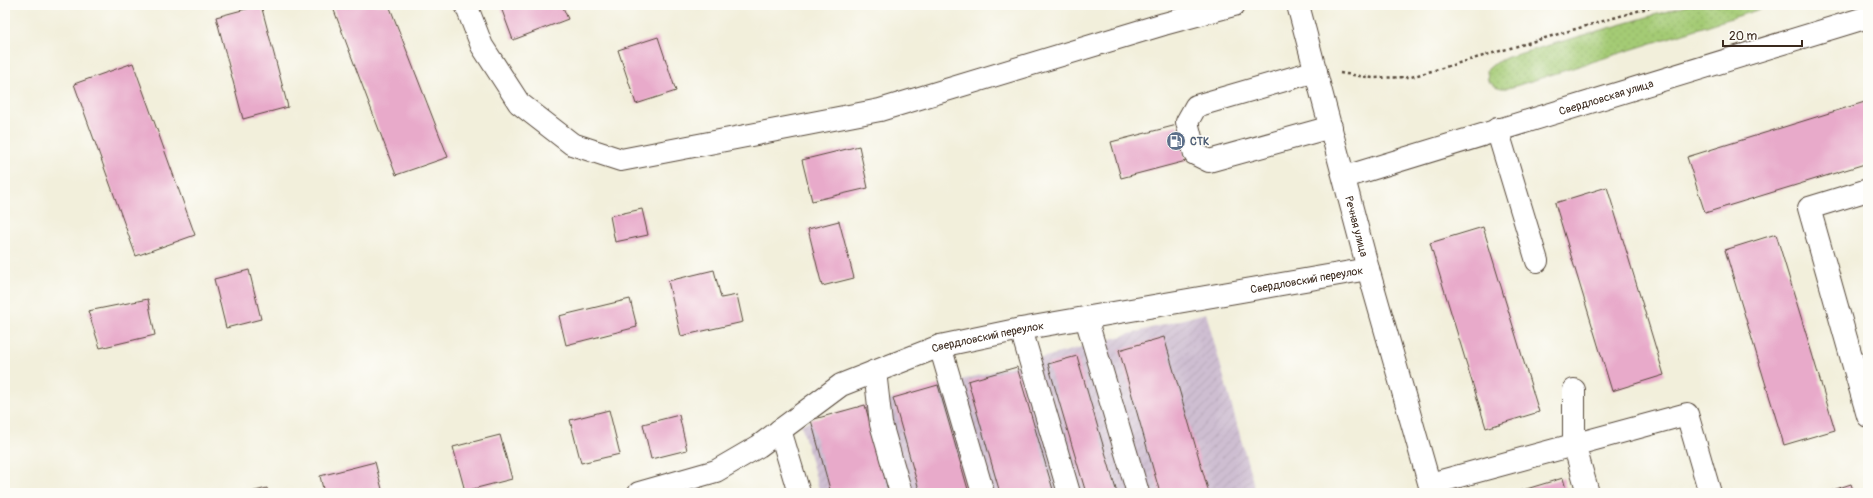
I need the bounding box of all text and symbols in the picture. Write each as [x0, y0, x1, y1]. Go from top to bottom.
scale bar [1723, 22, 1802, 48]
text: 20 m [1729, 29, 1758, 44]
street label: Свердловская улица [1557, 77, 1655, 118]
fuel station icon: СТК [1165, 130, 1187, 152]
place label: СТК [1190, 135, 1209, 148]
street label: Речная улица [1342, 195, 1371, 258]
street label: Свердловский переулок [1249, 263, 1364, 296]
street label: Свердловский переулок [930, 319, 1045, 355]

